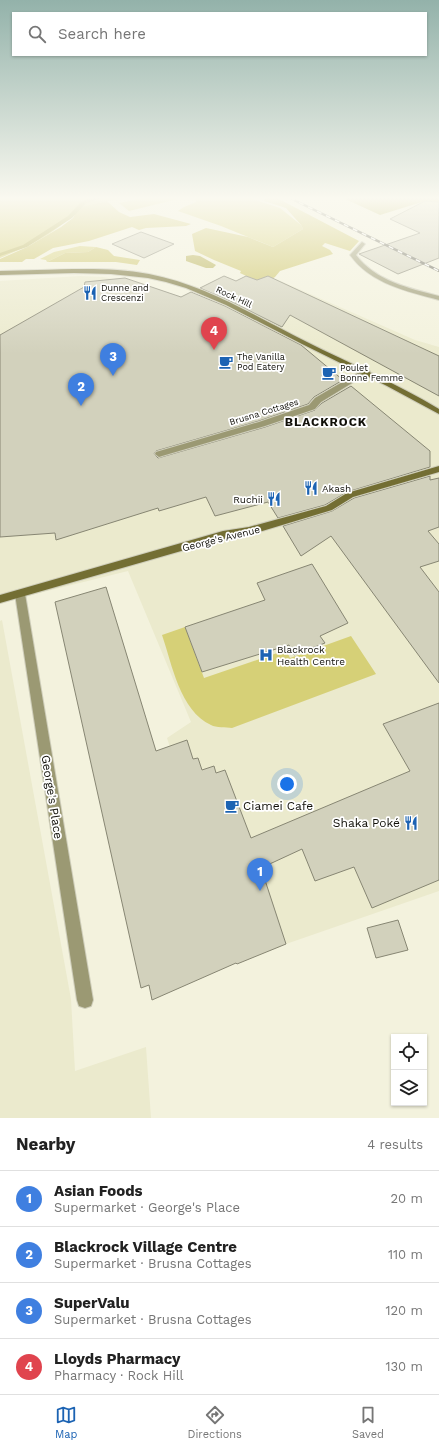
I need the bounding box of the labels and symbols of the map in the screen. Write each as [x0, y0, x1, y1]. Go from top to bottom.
place label: Dunne and Crescenzi [101, 283, 149, 303]
street label: Rock Hill [214, 284, 254, 310]
restaurant icon: Dunne and Crescenzi [82, 285, 98, 301]
pin: 4 [201, 317, 227, 350]
pin: 3 [100, 343, 126, 376]
place label: The Vanilla Pod Eatery [237, 352, 285, 372]
cafe icon: The Vanilla Pod Eatery [218, 354, 234, 370]
place label: Poulet Bonne Femme [340, 363, 403, 383]
cafe icon: Poulet Bonne Femme [321, 365, 337, 381]
pin: 2 [68, 373, 94, 406]
street label: Brusna Cottages [228, 397, 300, 427]
district label: BLACKROCK [285, 415, 367, 429]
restaurant icon: Akash [303, 480, 319, 496]
place label: Akash [322, 483, 351, 494]
restaurant icon: Ruchii [266, 491, 282, 507]
place label: Ruchii [233, 494, 263, 505]
street label: George's Avenue [181, 523, 261, 553]
place label: Blackrock Health Centre [277, 644, 345, 667]
hospital icon: Blackrock Health Centre [258, 647, 274, 663]
street label: George's Place [38, 754, 66, 840]
your location [277, 774, 297, 794]
cafe icon: Ciamei Cafe [224, 798, 240, 814]
place label: Ciamei Cafe [243, 799, 313, 813]
restaurant icon: Shaka Poké [403, 815, 419, 831]
place label: Shaka Poké [333, 816, 400, 830]
pin: 1 [247, 858, 273, 891]

